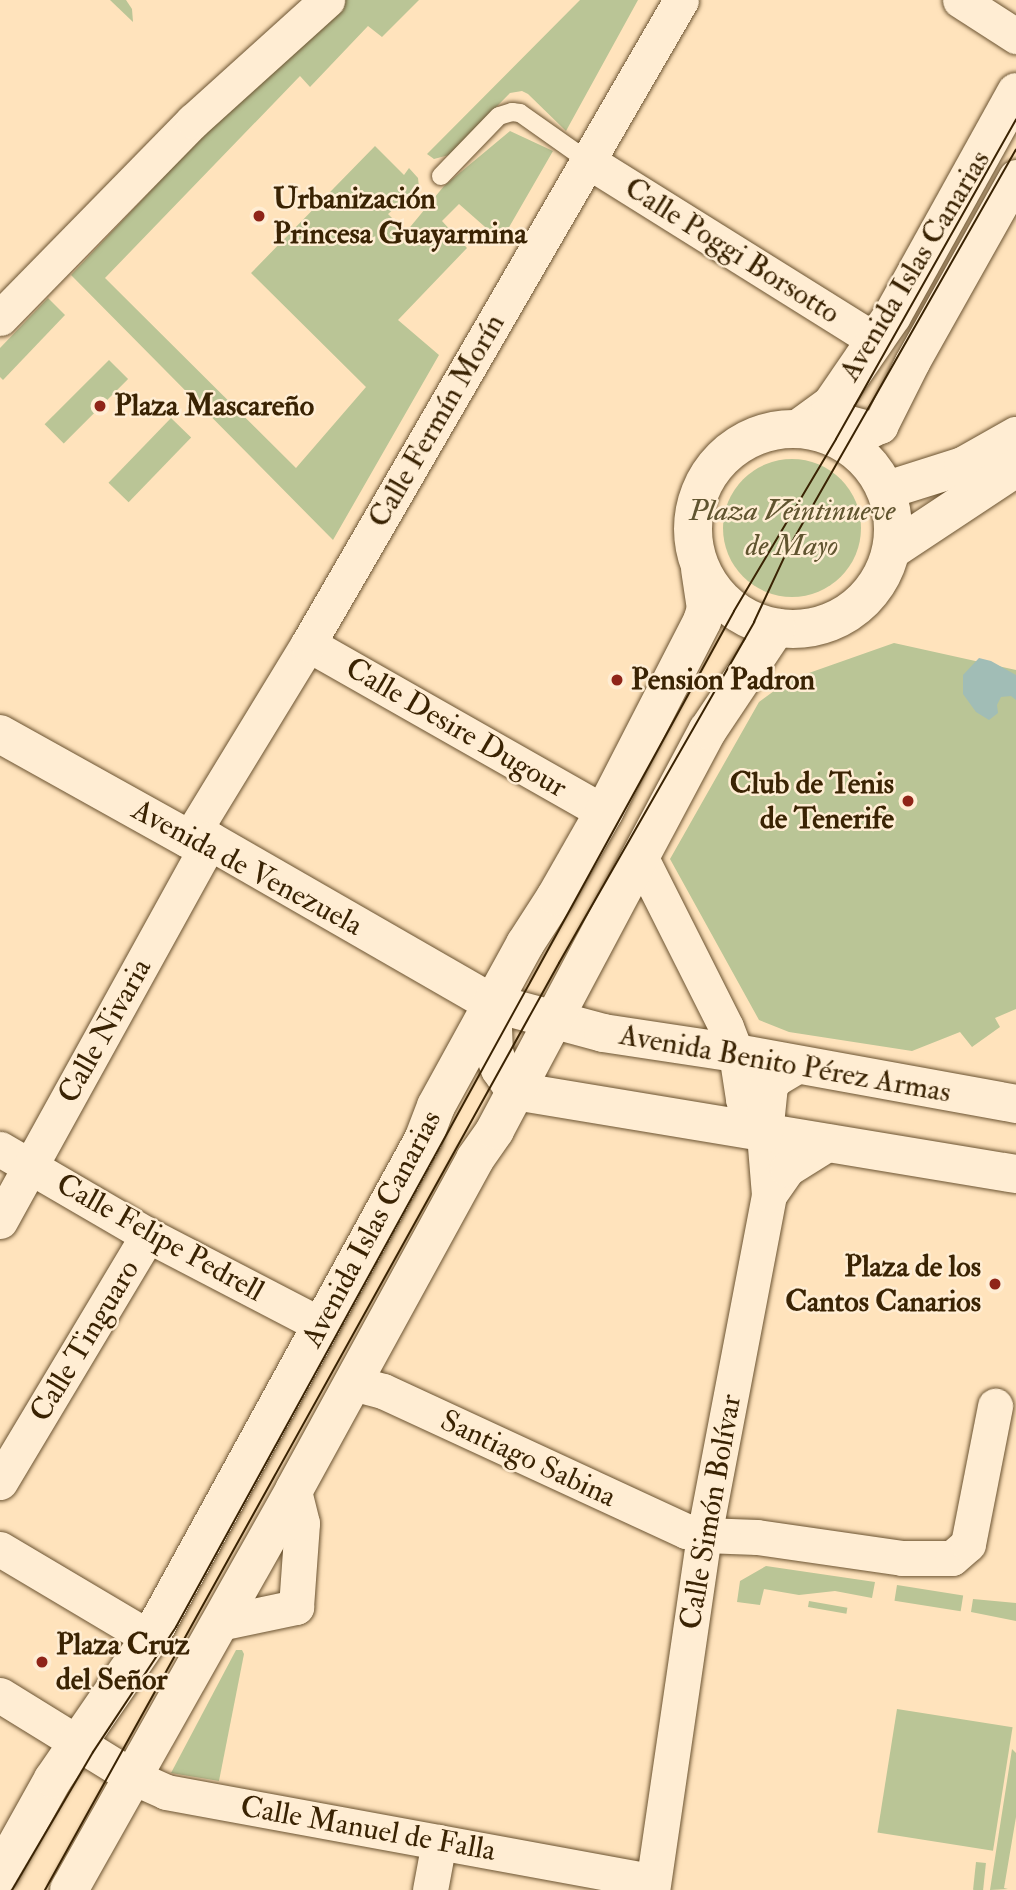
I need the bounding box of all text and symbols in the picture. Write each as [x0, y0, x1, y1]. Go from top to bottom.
street label: Avenida Islas Canarias [832, 144, 998, 388]
street label: Calle Poggi Borsotto [618, 170, 846, 332]
place label: Urbanización Princesa Guayarmina [273, 181, 527, 251]
marker: Urbanización Princesa Guayarmina [251, 208, 267, 224]
street label: Calle Fermín Morín [361, 308, 513, 534]
place label: Plaza Mascareño [114, 388, 314, 424]
marker: Plaza Mascareño [92, 398, 108, 414]
park label: Plaza Veintinueve de Mayo [689, 493, 895, 564]
street label: Calle Desire Dugour [339, 650, 573, 806]
place label: Pension Padron [631, 662, 815, 698]
marker: Pension Padron [609, 672, 625, 688]
place label: Club de Tenis de Tenerife [730, 766, 894, 836]
street label: Avenida de Venezuela [126, 792, 368, 944]
marker: Club de Tenis de Tenerife [900, 793, 916, 809]
street label: Calle Nivaria [51, 953, 159, 1109]
street label: Avenida Benito Pérez Armas [616, 1017, 954, 1111]
street label: Avenida Islas Canarias [294, 1104, 450, 1354]
street label: Calle Felipe Pedrell [50, 1166, 270, 1310]
place label: Plaza de los Cantos Canarios [785, 1249, 981, 1320]
street label: Calle Tinguaro [23, 1254, 147, 1428]
marker: Plaza de los Cantos Canarios [987, 1276, 1003, 1292]
street label: Calle Simón Bolívar [673, 1392, 749, 1632]
street label: Santiago Sabina [435, 1403, 621, 1515]
place label: Plaza Cruz del Señor [56, 1627, 190, 1698]
marker: Plaza Cruz del Señor [34, 1654, 50, 1670]
street label: Calle Manuel de Falla [238, 1789, 498, 1869]

